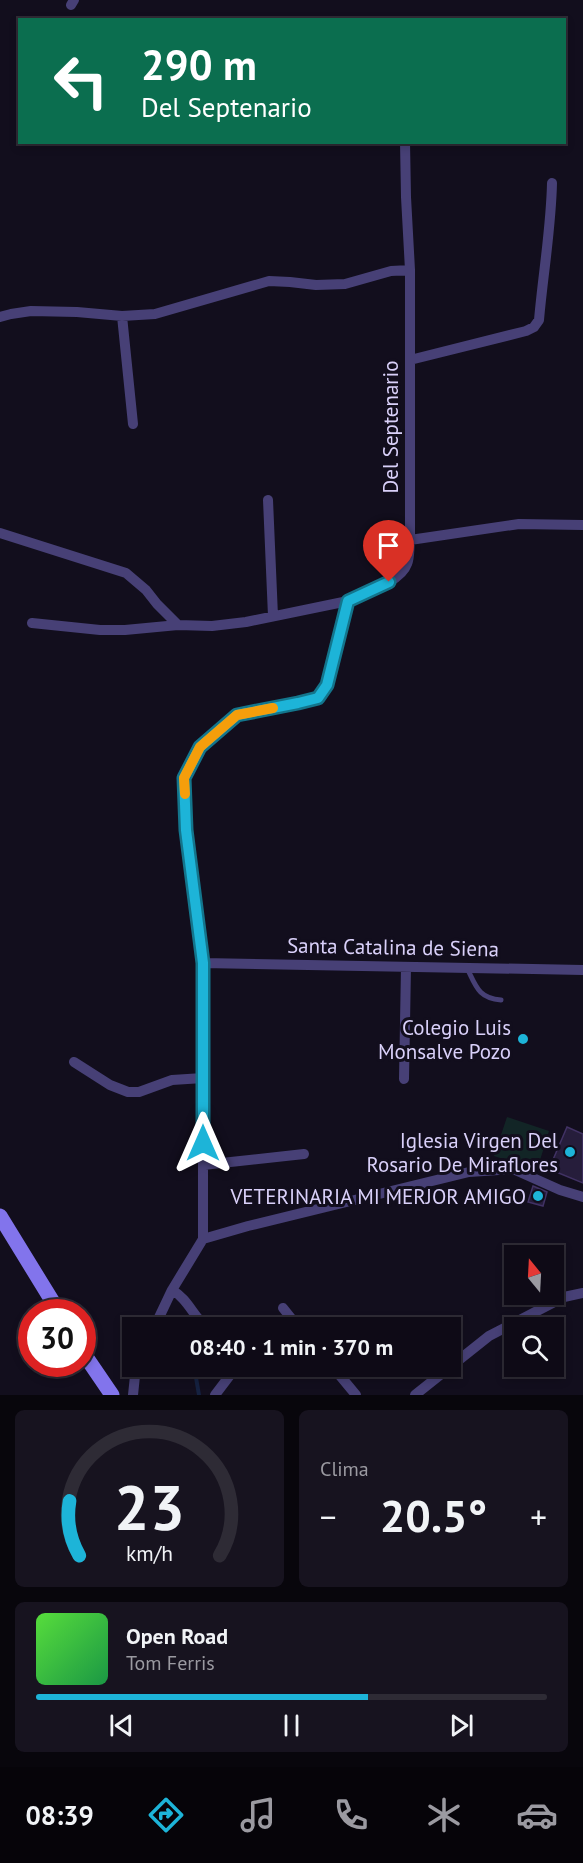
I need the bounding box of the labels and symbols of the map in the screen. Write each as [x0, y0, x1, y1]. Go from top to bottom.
street label: Del Septenario [377, 361, 404, 493]
pin [363, 520, 414, 582]
street label: Santa Catalina de Siena [287, 932, 499, 962]
place label: Colegio Luis Monsalve Pozo [378, 1014, 511, 1065]
marker: Colegio Luis Monsalve Pozo [516, 1032, 530, 1046]
position arrow [171, 1111, 235, 1175]
place label: Iglesia Virgen Del Rosario De Miraflores [366, 1127, 558, 1178]
marker: Iglesia Virgen Del Rosario De Miraflores [563, 1145, 577, 1159]
place label: VETERINARIA MI MERJOR AMIGO [229, 1183, 526, 1210]
marker: VETERINARIA MI MERJOR AMIGO [531, 1189, 545, 1203]
north arrow [504, 1245, 564, 1305]
speed limit sign: 30 [18, 1299, 96, 1377]

